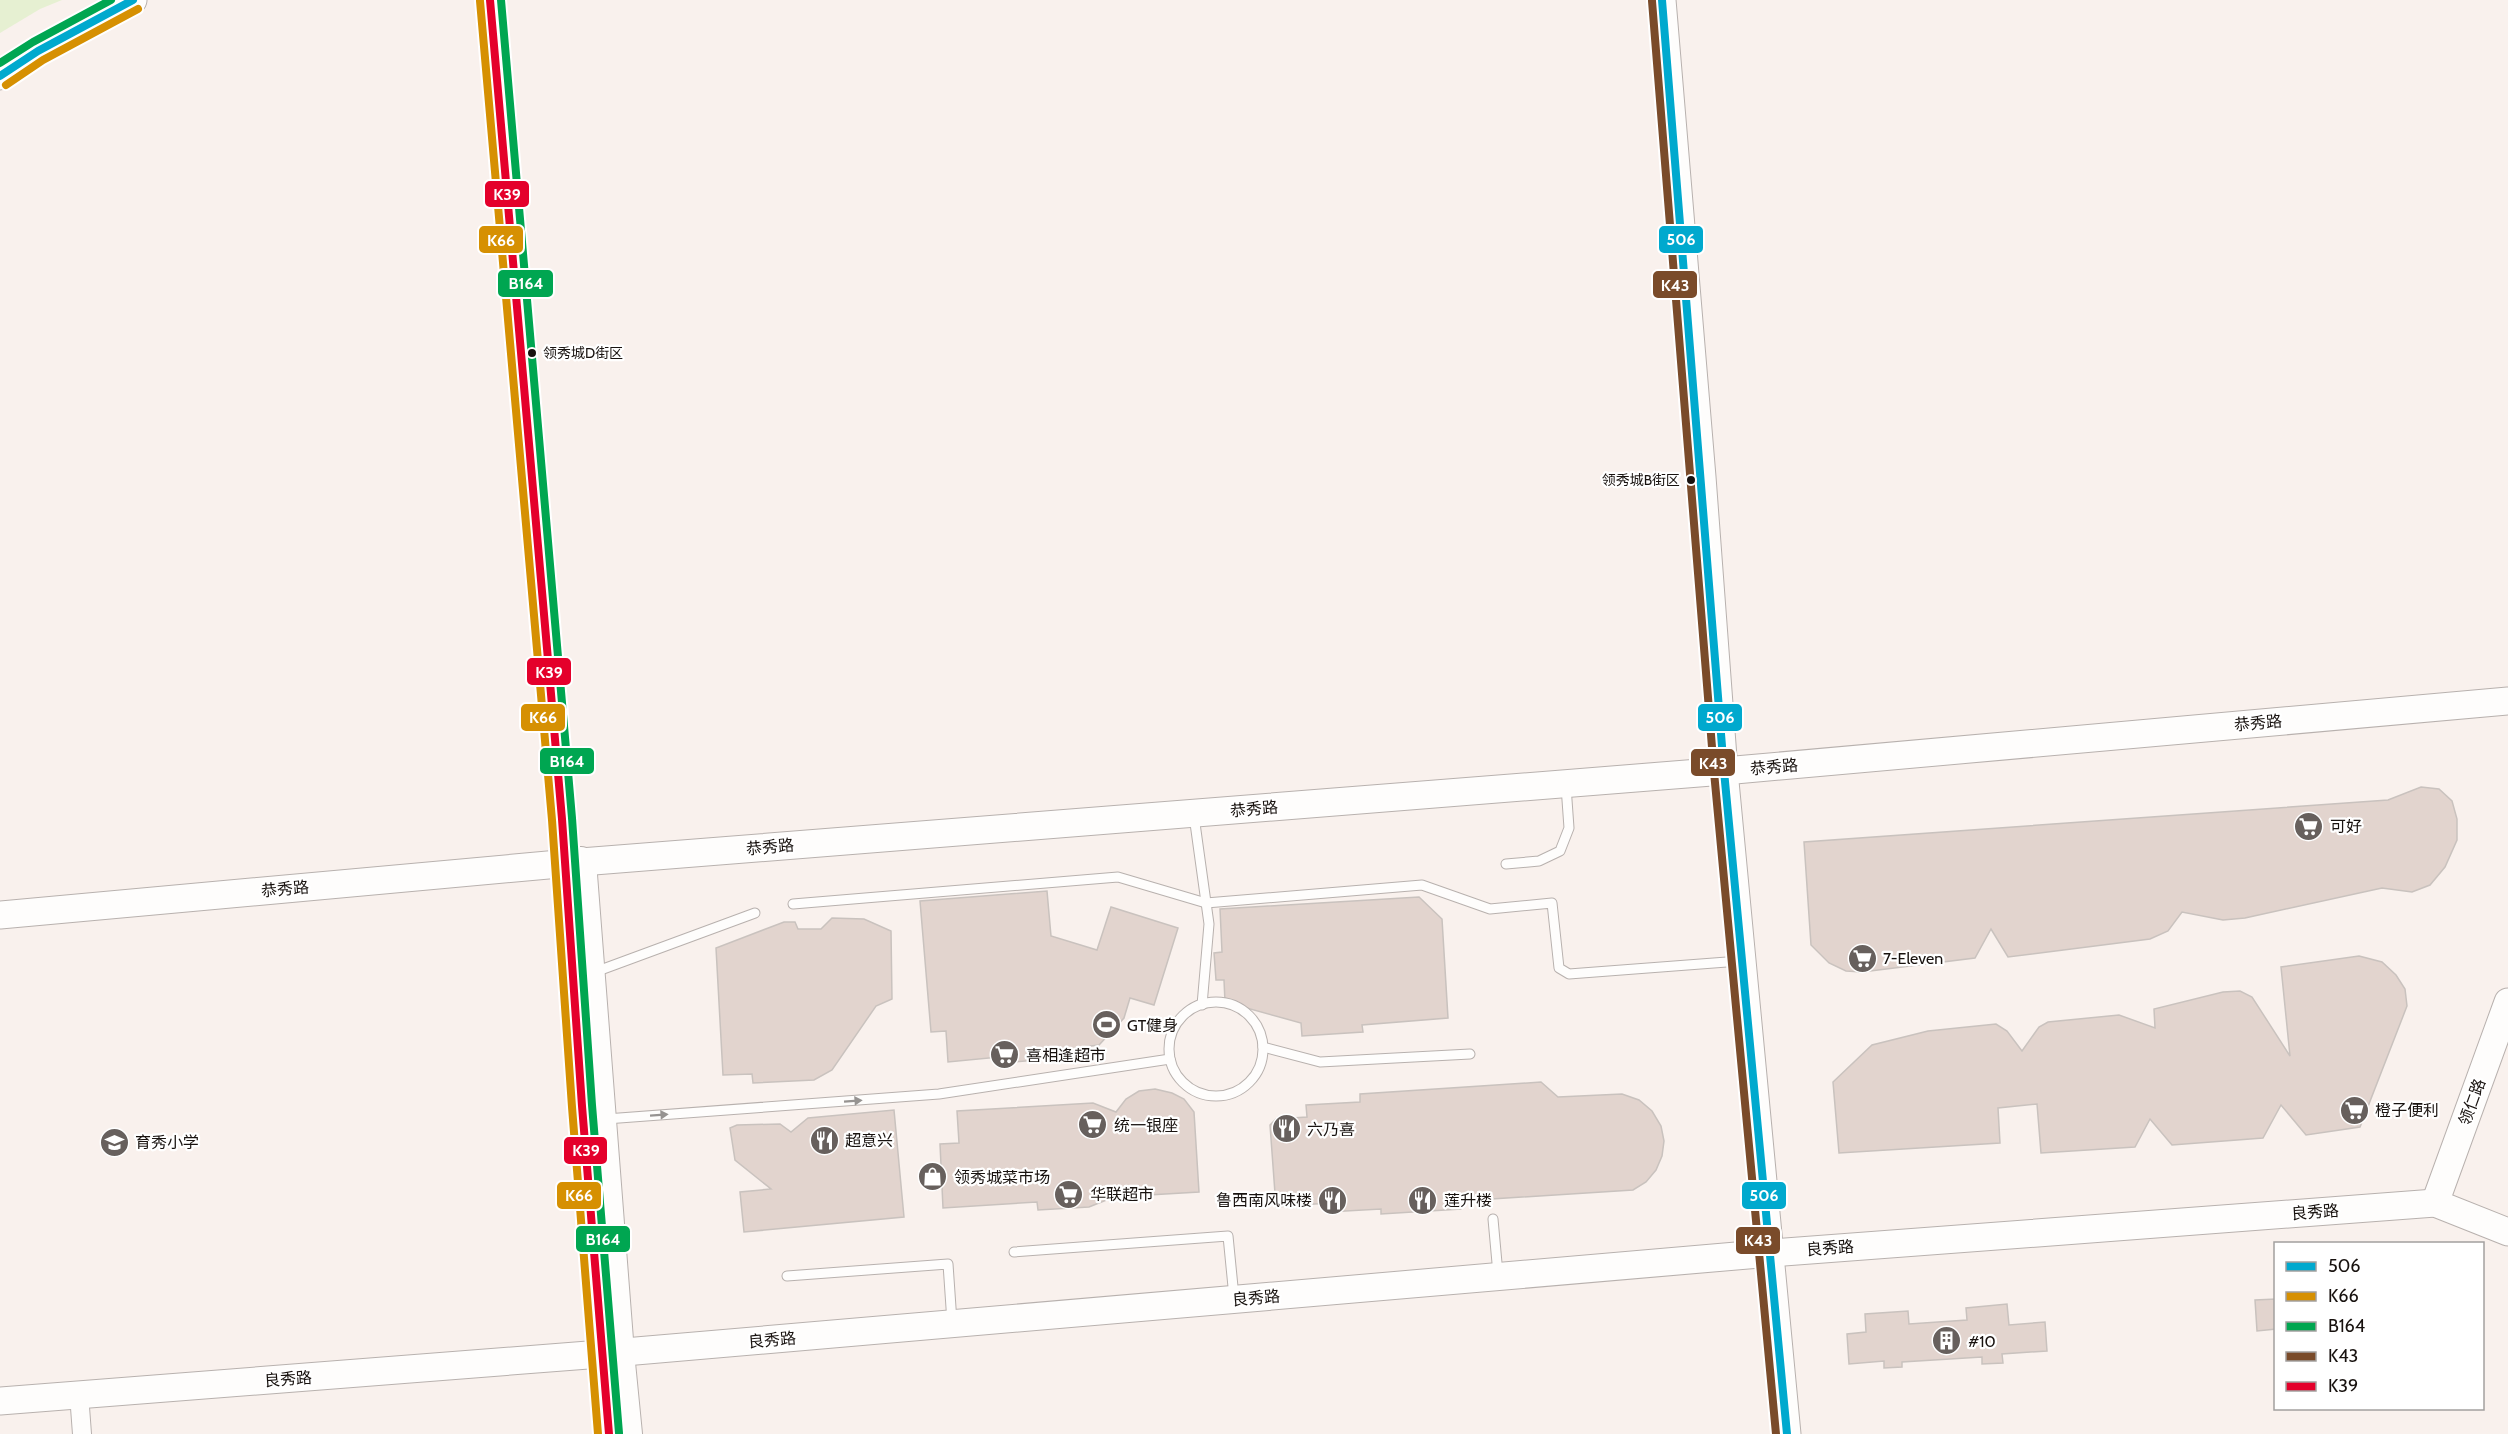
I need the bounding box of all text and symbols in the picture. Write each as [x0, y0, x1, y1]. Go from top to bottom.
line badge: K39 [484, 180, 530, 208]
text: K39 [493, 185, 521, 204]
line badge: K66 [478, 225, 524, 254]
line badge: 506 [1658, 225, 1704, 254]
text: 506 [1667, 230, 1695, 249]
text: K66 [487, 231, 515, 250]
line badge: B164 [497, 269, 554, 298]
line badge: K43 [1652, 270, 1698, 299]
text: B164 [509, 274, 543, 293]
text: K43 [1661, 276, 1689, 295]
place label: 领秀城D街区 [543, 344, 623, 362]
marker: 领秀城D街区 [526, 347, 538, 359]
place label: 领秀城B街区 [1602, 471, 1680, 489]
marker: 领秀城B街区 [1685, 474, 1697, 486]
line badge: K39 [526, 657, 572, 686]
text: K39 [535, 663, 563, 682]
line badge: K66 [520, 703, 566, 732]
line badge: 506 [1697, 703, 1743, 732]
text: K66 [529, 708, 557, 727]
text: 506 [1706, 708, 1734, 727]
street label: 恭秀路 [2233, 711, 2283, 735]
line badge: B164 [539, 747, 595, 775]
line badge: K43 [1690, 748, 1736, 777]
text: B164 [550, 752, 584, 771]
text: K43 [1699, 754, 1727, 773]
street label: 恭秀路 [1749, 755, 1799, 779]
street label: 恭秀路 [1229, 797, 1279, 821]
supermarket icon: 可好 [2293, 810, 2325, 842]
place label: 可好 [2330, 817, 2362, 836]
street label: 恭秀路 [745, 835, 795, 859]
street label: 恭秀路 [260, 877, 310, 901]
supermarket icon: 7-Eleven [1846, 942, 1878, 974]
place label: 7-Eleven [1883, 949, 1943, 968]
sports icon: GT健身 [1090, 1009, 1122, 1041]
place label: GT健身 [1127, 1016, 1178, 1035]
supermarket icon: 喜相逢超市 [989, 1039, 1021, 1071]
place label: 喜相逢超市 [1026, 1046, 1106, 1065]
street label: 领仁路 [2455, 1076, 2489, 1128]
supermarket icon: 橙子便利 [2338, 1094, 2370, 1126]
one-way arrow [844, 1096, 863, 1105]
place label: 橙子便利 [2375, 1101, 2439, 1120]
supermarket icon: 统一银座 [1077, 1109, 1109, 1141]
one-way arrow [650, 1110, 669, 1120]
restaurant icon: 六乃喜 [1270, 1113, 1302, 1145]
place label: 统一银座 [1114, 1116, 1178, 1135]
place label: 六乃喜 [1307, 1120, 1355, 1139]
restaurant icon: 超意兴 [808, 1124, 840, 1156]
school or university icon: 育秀小学 [98, 1126, 130, 1158]
place label: 超意兴 [845, 1131, 893, 1150]
place label: 育秀小学 [135, 1133, 199, 1152]
line badge: K39 [563, 1136, 608, 1165]
text: K39 [572, 1141, 600, 1160]
shop icon: 领秀城菜市场 [917, 1161, 949, 1193]
place label: 领秀城菜市场 [954, 1168, 1050, 1187]
supermarket icon: 华联超市 [1053, 1178, 1085, 1210]
line badge: K66 [556, 1181, 602, 1210]
line badge: 506 [1741, 1181, 1787, 1210]
restaurant icon: 鲁西南风味楼 [1317, 1184, 1349, 1216]
restaurant icon: 莲升楼 [1407, 1184, 1439, 1216]
place label: 华联超市 [1090, 1185, 1154, 1204]
text: K66 [565, 1186, 593, 1205]
text: 506 [1750, 1186, 1778, 1205]
place label: 鲁西南风味楼 [1216, 1191, 1312, 1210]
place label: 莲升楼 [1444, 1191, 1492, 1210]
street label: 良秀路 [2290, 1201, 2340, 1223]
line badge: B164 [575, 1225, 631, 1253]
line badge: K43 [1735, 1226, 1781, 1255]
text: B164 [586, 1230, 620, 1249]
text: K43 [1744, 1231, 1772, 1250]
street label: 良秀路 [1805, 1237, 1855, 1259]
legend [2274, 1242, 2484, 1410]
text: 506 [2328, 1255, 2361, 1277]
text: K66 [2328, 1285, 2359, 1307]
street label: 良秀路 [1231, 1286, 1281, 1310]
text: B164 [2328, 1315, 2365, 1337]
building icon: #10 [1931, 1325, 1963, 1357]
street label: 良秀路 [747, 1328, 797, 1352]
place label: #10 [1968, 1332, 1996, 1351]
text: K43 [2328, 1345, 2358, 1367]
street label: 良秀路 [263, 1368, 313, 1390]
text: K39 [2328, 1375, 2358, 1397]

